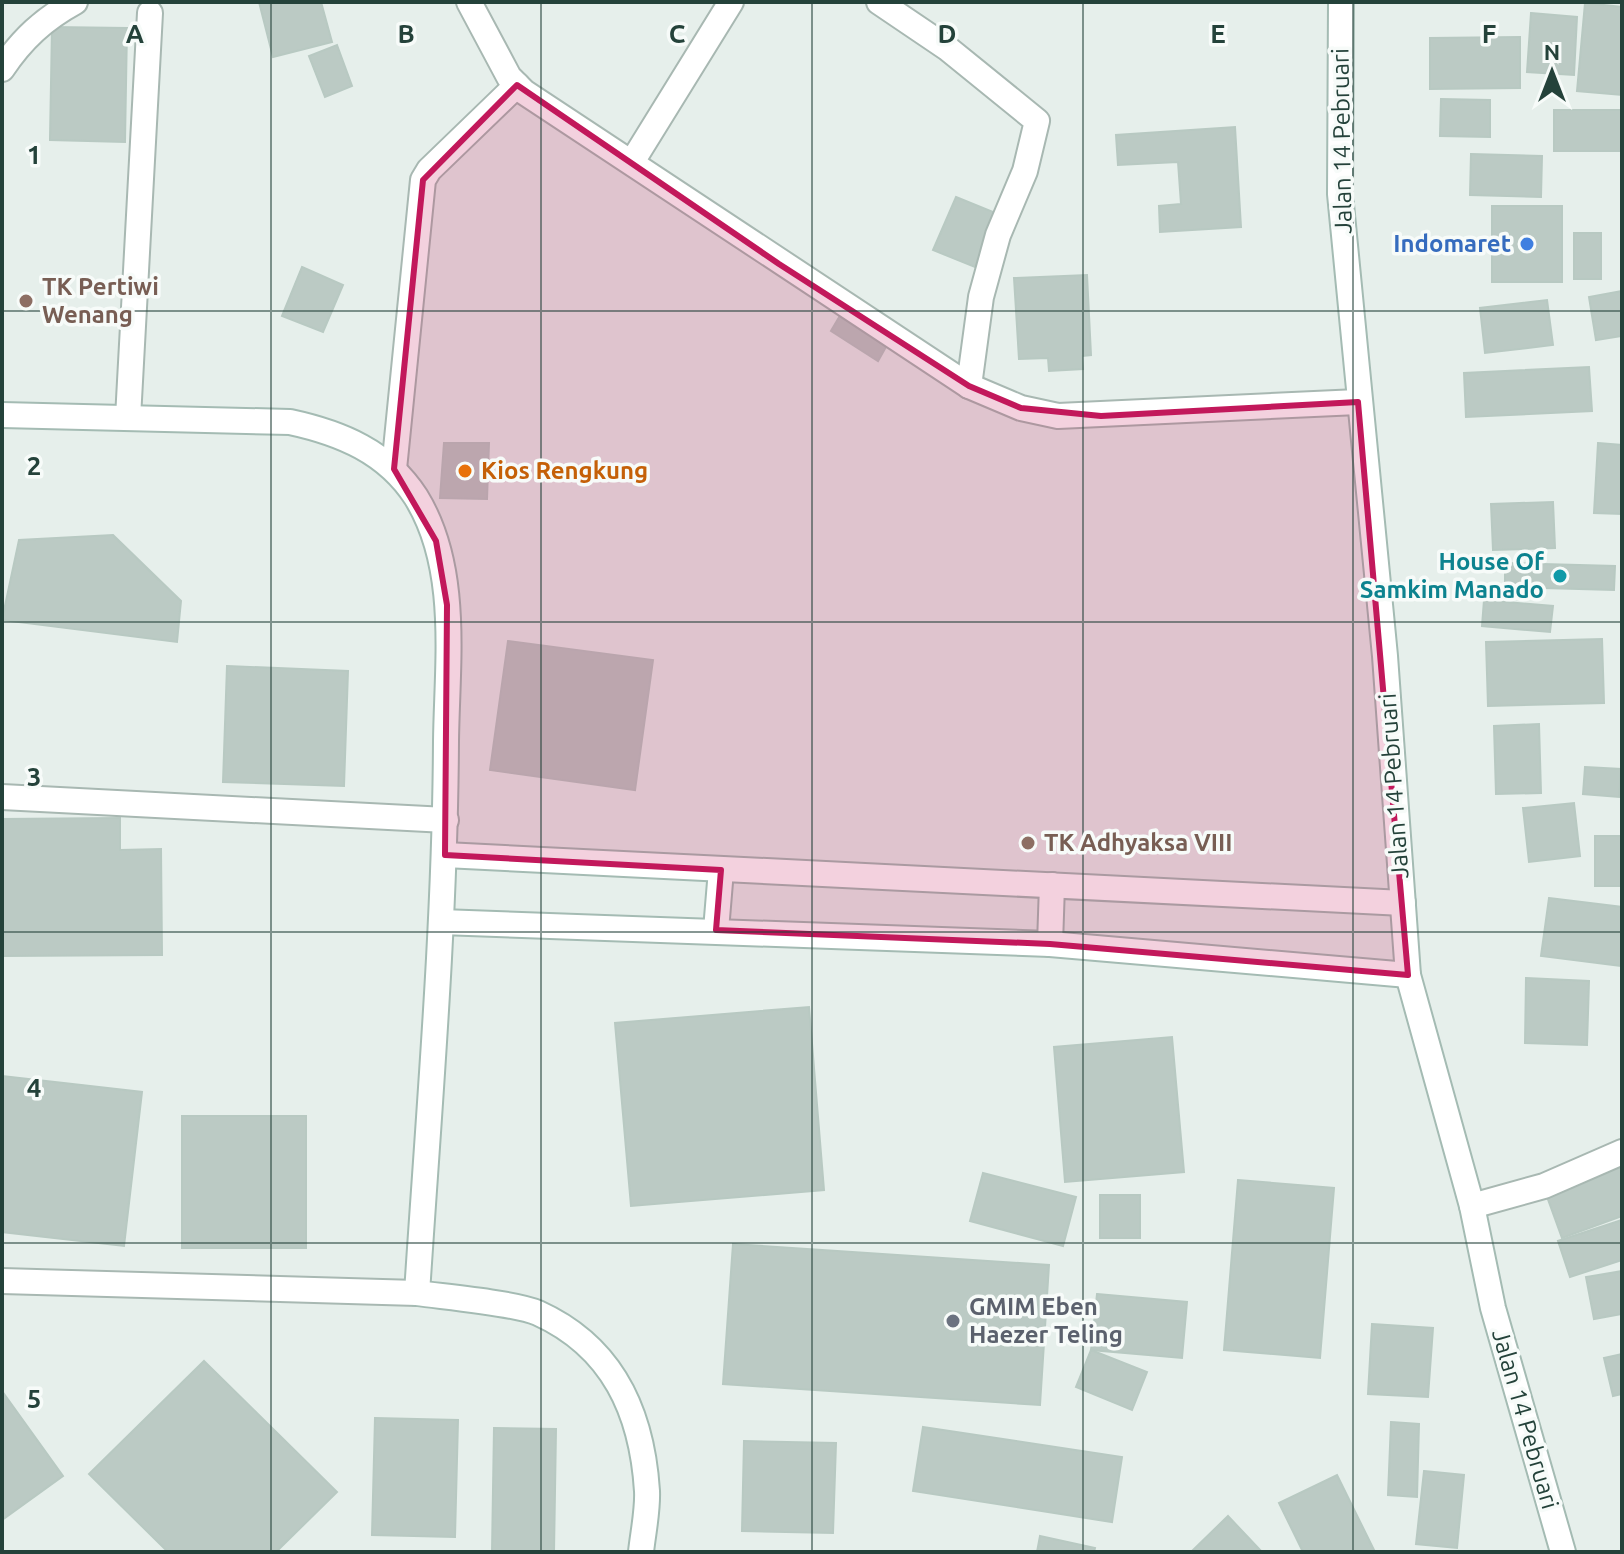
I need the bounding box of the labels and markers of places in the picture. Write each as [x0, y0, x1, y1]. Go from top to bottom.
place label: Indomaret [1393, 230, 1511, 257]
marker: Indomaret [1518, 235, 1536, 253]
place label: TK Pertiwi Wenang [42, 273, 159, 328]
marker: TK Pertiwi Wenang [17, 292, 35, 310]
place label: Kios Rengkung [481, 457, 648, 484]
marker: Kios Rengkung [456, 462, 474, 480]
place label: House Of Samkim Manado [1360, 548, 1545, 603]
marker: House Of Samkim Manado [1551, 567, 1569, 585]
place label: TK Adhyaksa VIII [1044, 829, 1232, 856]
marker: TK Adhyaksa VIII [1019, 834, 1037, 852]
place label: GMIM Eben Haezer Teling [969, 1293, 1123, 1348]
marker: GMIM Eben Haezer Teling [944, 1312, 962, 1330]

